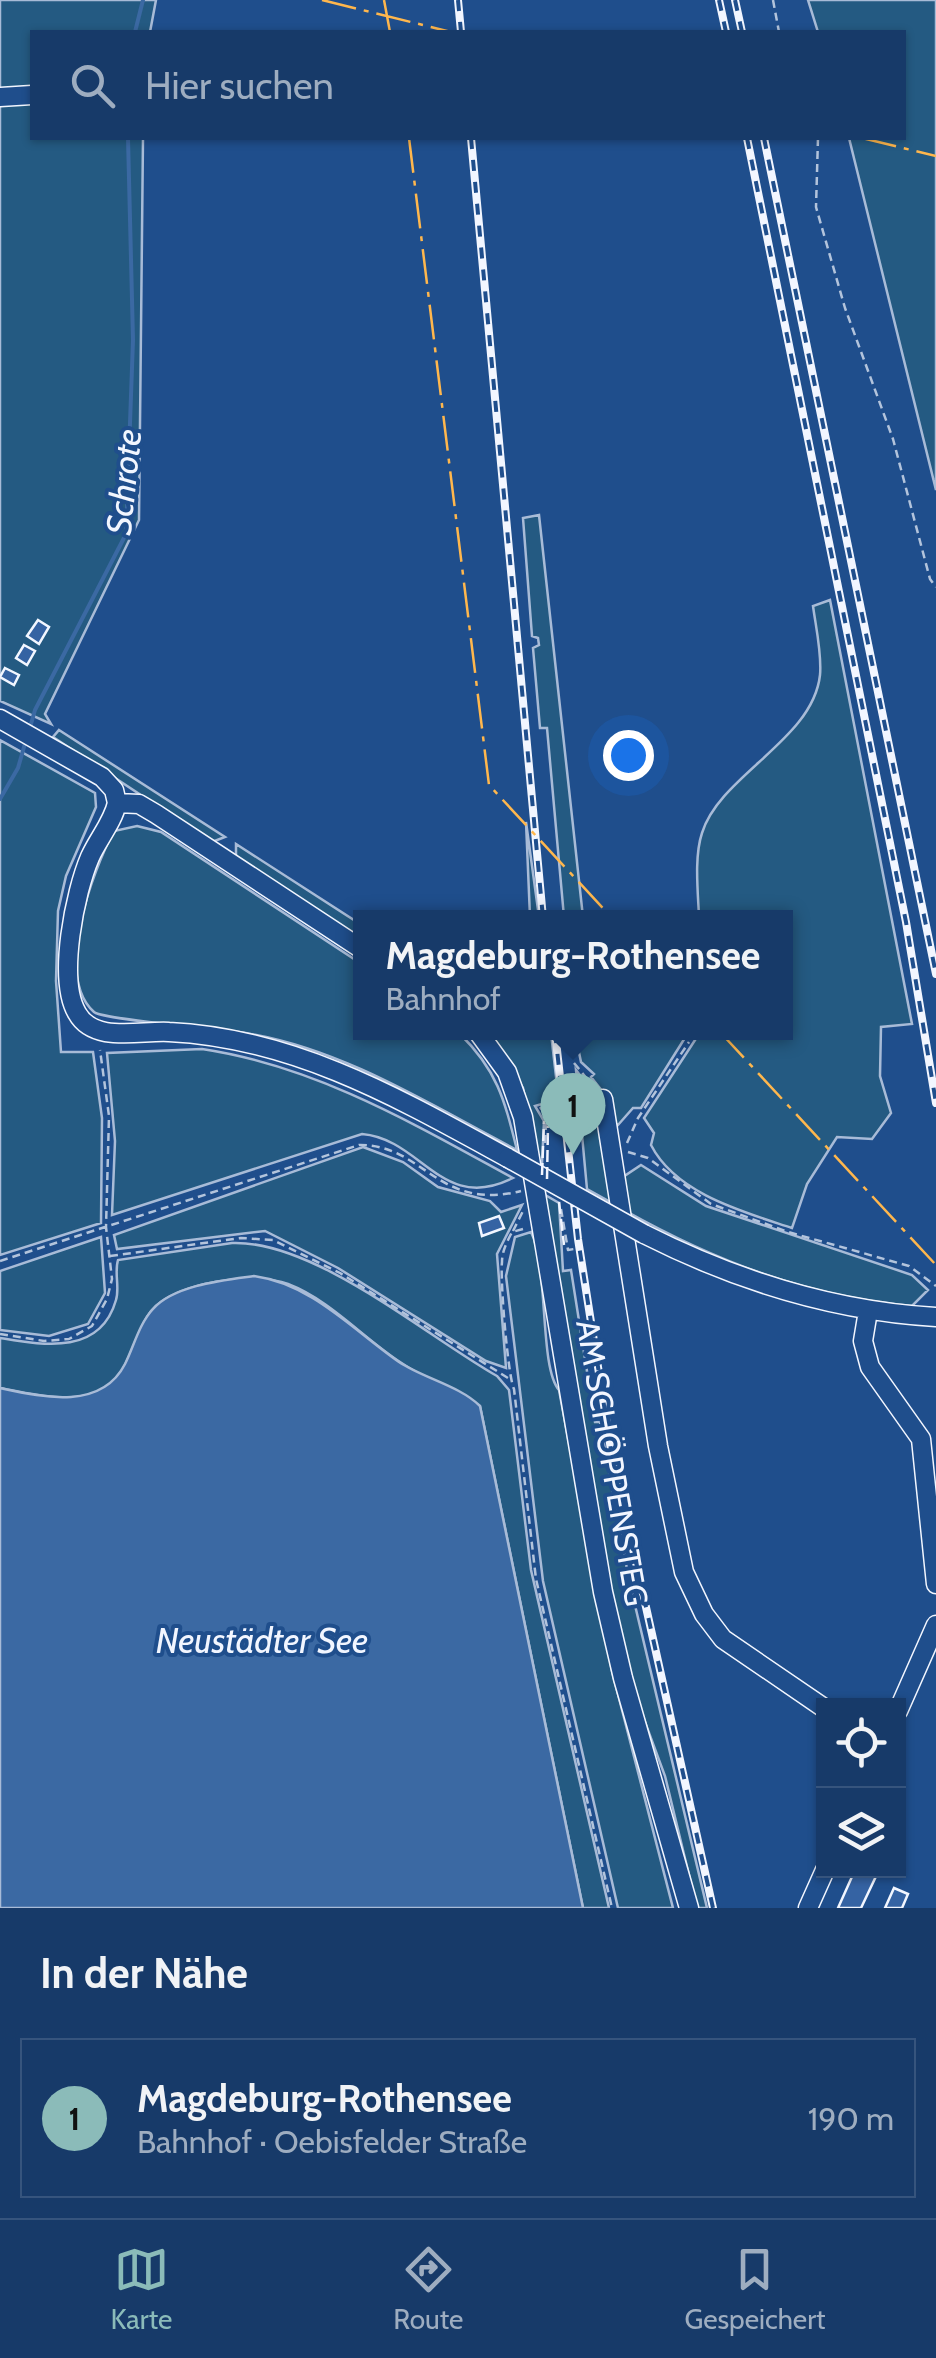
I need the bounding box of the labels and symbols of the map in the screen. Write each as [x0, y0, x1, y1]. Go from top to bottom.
water label: Schrote [97, 427, 150, 537]
your location [603, 730, 654, 781]
pin: 1 [540, 1072, 606, 1155]
street label: AM SCHÖPPENSTEG [568, 1317, 657, 1609]
water label: Neustädter See [156, 1619, 368, 1662]

